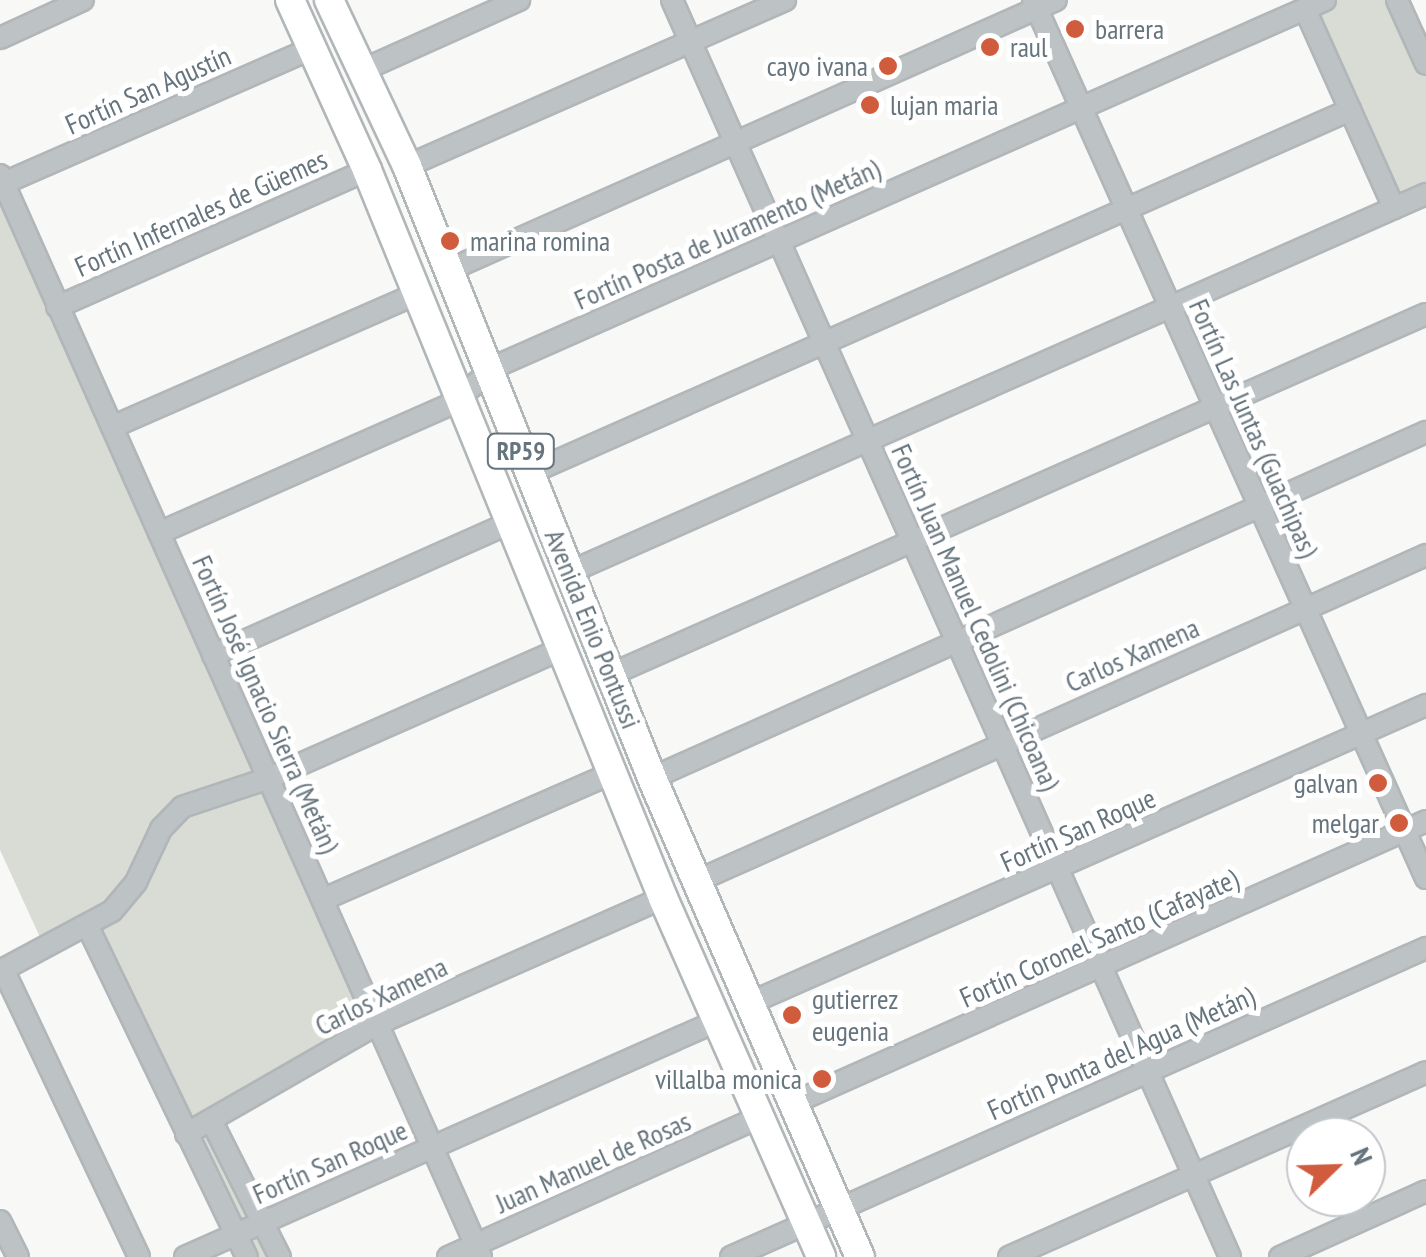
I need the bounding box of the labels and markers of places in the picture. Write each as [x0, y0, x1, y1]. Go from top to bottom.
place label: barrera [1095, 12, 1164, 46]
marker: barrera [1064, 18, 1086, 40]
place label: raul [1010, 30, 1048, 64]
marker: raul [979, 36, 1001, 58]
place label: cayo ivana [767, 49, 868, 83]
marker: cayo ivana [877, 55, 899, 77]
place label: lujan maria [890, 88, 998, 122]
marker: lujan maria [859, 94, 881, 116]
place label: marina romina [470, 224, 610, 258]
marker: marina romina [439, 230, 461, 252]
place label: galvan [1294, 766, 1358, 800]
marker: galvan [1367, 772, 1389, 794]
place label: melgar [1312, 806, 1379, 840]
marker: melgar [1388, 812, 1410, 834]
place label: gutierrez eugenia [812, 982, 898, 1048]
marker: gutierrez eugenia [781, 1004, 803, 1026]
place label: villalba monica [655, 1062, 802, 1096]
marker: villalba monica [811, 1068, 833, 1090]

